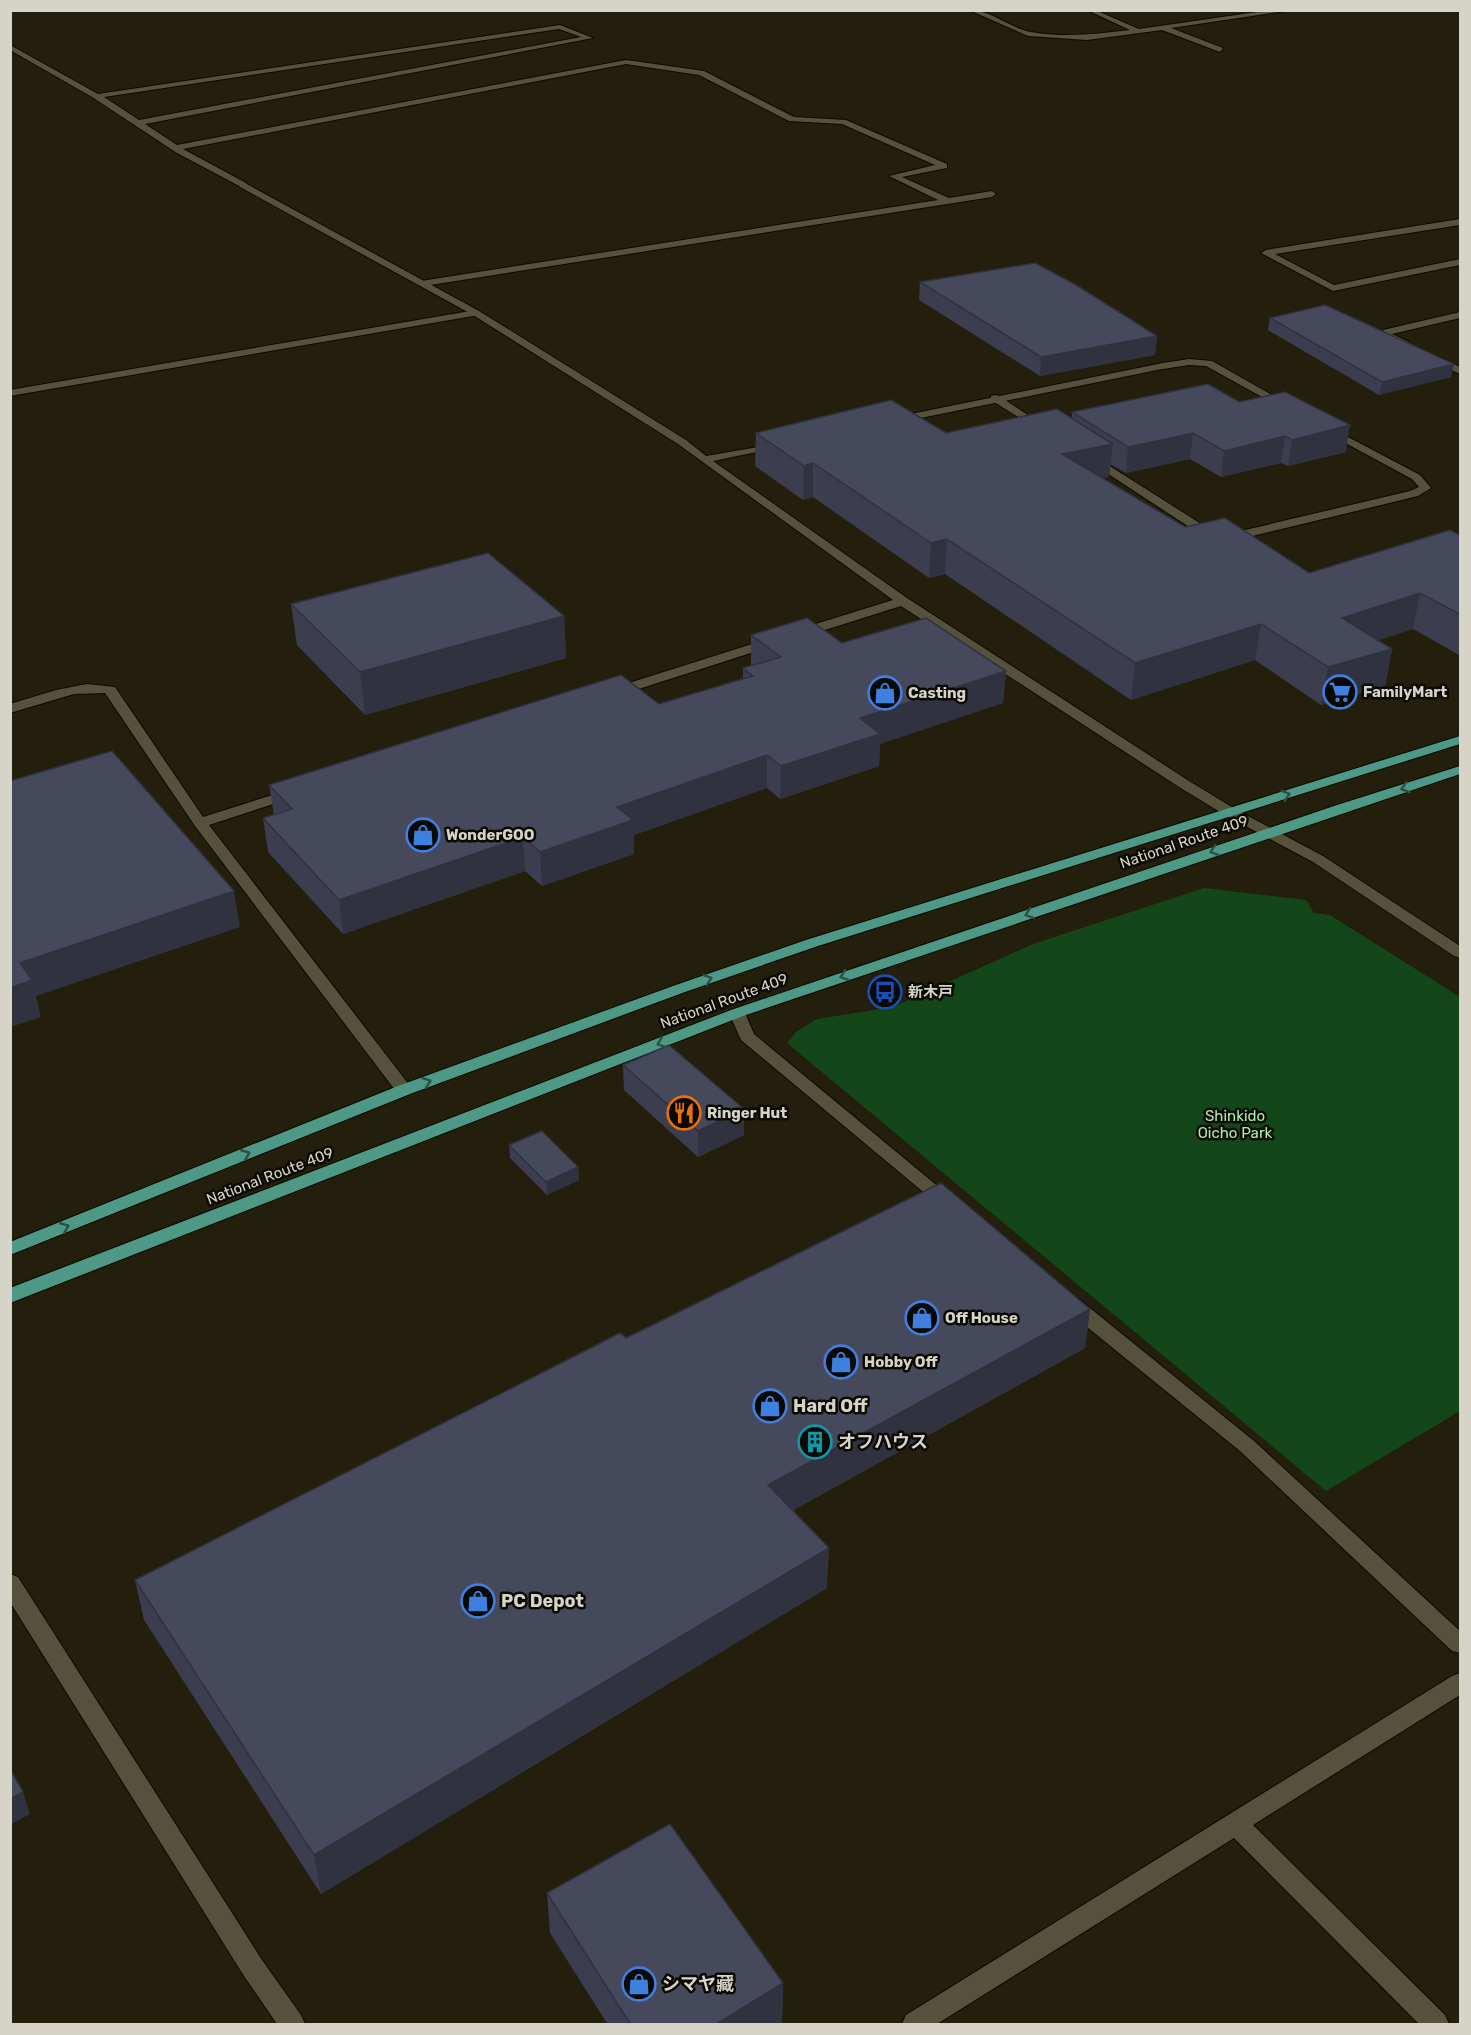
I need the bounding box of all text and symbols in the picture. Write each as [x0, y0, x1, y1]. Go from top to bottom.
supermarket icon: FamilyMart [1322, 674, 1358, 710]
shop icon: Casting [867, 675, 903, 711]
place label: FamilyMart [1363, 683, 1447, 701]
place label: Casting [908, 684, 966, 702]
one-way arrow [1400, 781, 1411, 793]
one-way arrow [1280, 790, 1291, 802]
street label: National Route 409 [1117, 812, 1251, 872]
shop icon: WonderGOO [405, 817, 441, 853]
place label: WonderGOO [446, 826, 534, 844]
one-way arrow [1209, 844, 1220, 856]
one-way arrow [1024, 906, 1035, 919]
one-way arrow [840, 969, 850, 982]
street label: National Route 409 [658, 970, 790, 1032]
one-way arrow [702, 973, 713, 986]
bus stop icon: 新木戸 [867, 974, 903, 1010]
place label: 新木戸 [908, 983, 953, 1001]
one-way arrow [656, 1035, 667, 1048]
one-way arrow [421, 1077, 432, 1089]
restaurant icon: Ringer Hut [666, 1095, 702, 1131]
place label: Ringer Hut [707, 1104, 787, 1122]
park label: Shinkido Oicho Park [1198, 1107, 1273, 1142]
street label: National Route 409 [204, 1143, 336, 1208]
one-way arrow [239, 1149, 250, 1161]
one-way arrow [58, 1222, 69, 1234]
shop icon: Off House [904, 1300, 940, 1336]
place label: Off House [945, 1309, 1018, 1327]
shop icon: Hobby Off [823, 1344, 859, 1380]
place label: Hobby Off [864, 1353, 938, 1371]
shop icon: Hard Off [752, 1388, 788, 1424]
place label: Hard Off [793, 1395, 868, 1417]
building icon: オフハウス [797, 1424, 833, 1460]
place label: オフハウス [838, 1431, 928, 1453]
shop icon: PC Depot [460, 1583, 496, 1619]
place label: PC Depot [501, 1590, 584, 1612]
shop icon: シマヤ藏 [621, 1966, 657, 2002]
place label: シマヤ藏 [662, 1973, 734, 1995]

